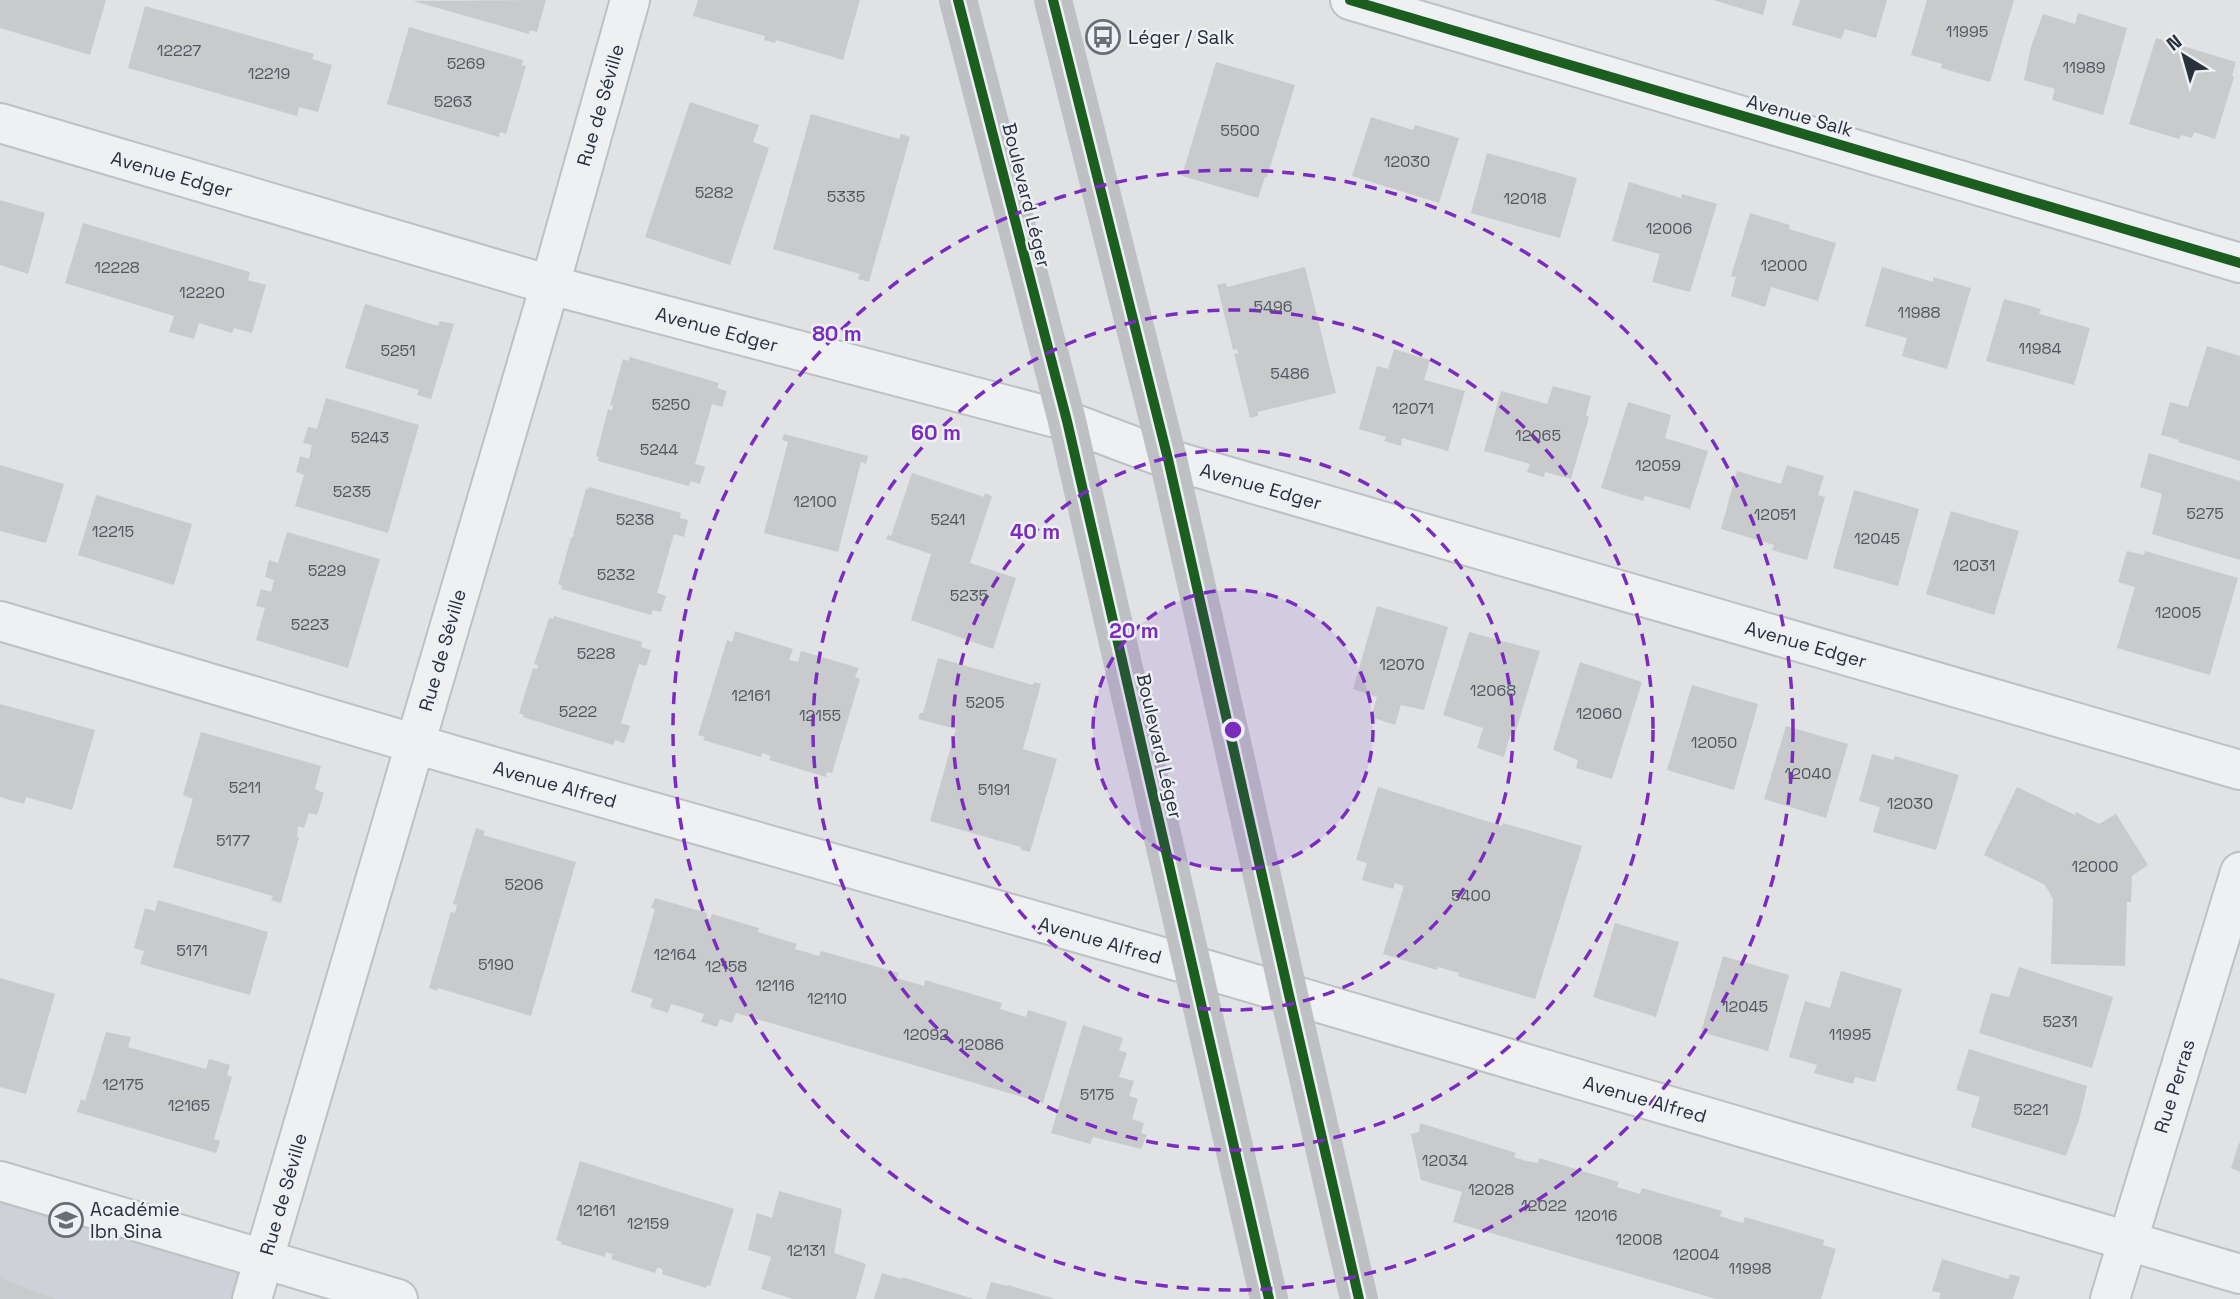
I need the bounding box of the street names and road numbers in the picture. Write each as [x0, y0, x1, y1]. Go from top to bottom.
street label: Rue de Séville [571, 41, 630, 169]
street label: Avenue Salk [1744, 88, 1856, 143]
street label: Boulevard Léger [996, 120, 1057, 270]
street label: Avenue Edger [108, 145, 236, 204]
street label: Avenue Edger [653, 301, 781, 358]
street label: Avenue Edger [1197, 457, 1325, 516]
street label: Rue de Séville [413, 586, 472, 714]
street label: Avenue Edger [1742, 615, 1870, 674]
street label: Boulevard Léger [1131, 671, 1188, 821]
street label: Avenue Alfred [490, 755, 619, 814]
street label: Avenue Alfred [1035, 911, 1164, 970]
street label: Rue Perras [2148, 1036, 2201, 1136]
street label: Avenue Alfred [1580, 1070, 1709, 1129]
street label: Rue de Séville [254, 1130, 313, 1258]

